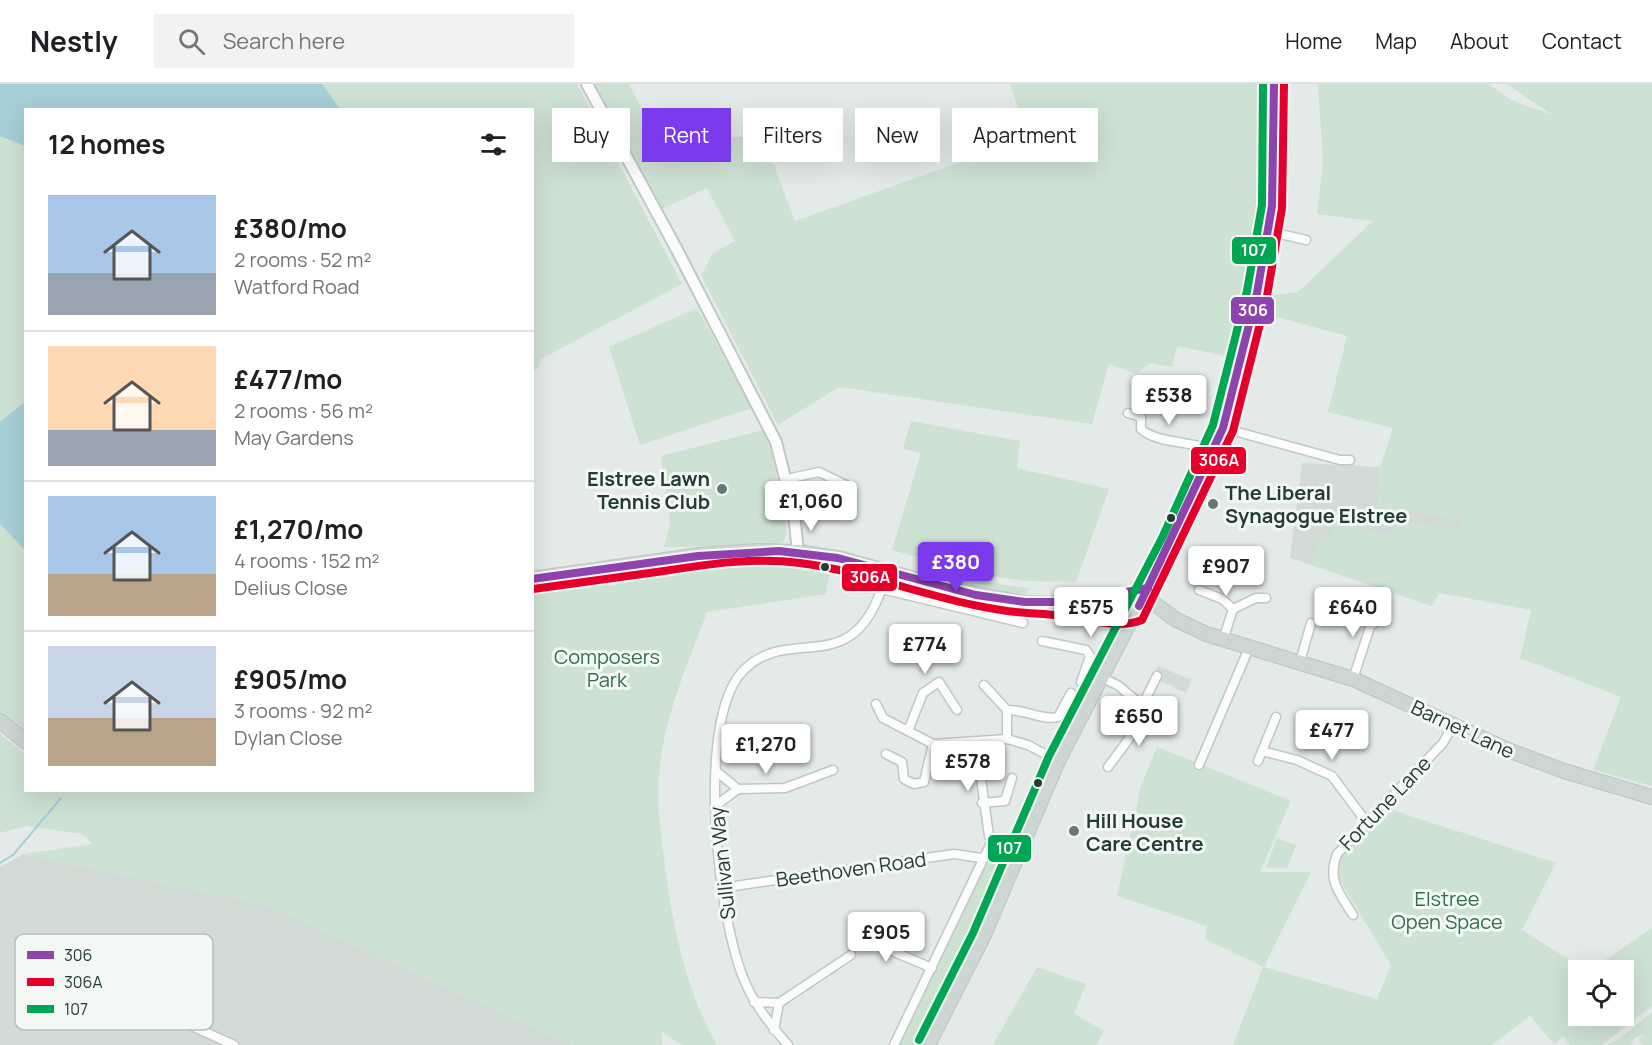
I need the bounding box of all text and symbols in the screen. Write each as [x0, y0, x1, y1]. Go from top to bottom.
search box [154, 14, 574, 68]
text: Nestly [30, 22, 118, 60]
icon: search [175, 25, 208, 58]
text: Search here [223, 26, 345, 56]
text: Home [1285, 27, 1342, 55]
text: Map [1375, 27, 1417, 55]
text: About [1450, 27, 1509, 55]
text: Contact [1542, 27, 1622, 55]
chip: Buy [552, 108, 630, 162]
chip: Rent [642, 108, 731, 162]
chip: Filters [743, 108, 843, 162]
chip: New [855, 108, 940, 162]
chip: Apartment [952, 108, 1098, 162]
text: 12 homes [48, 126, 165, 162]
icon: filters [477, 128, 510, 161]
text: £380/mo [234, 210, 347, 246]
icon: home [96, 219, 168, 291]
line badge: 107 [1231, 236, 1277, 265]
text: 107 [1241, 239, 1267, 261]
text: 2 rooms · 52 m² [234, 246, 371, 273]
text: Watford Road [234, 273, 360, 300]
line badge: 306 [1230, 296, 1275, 325]
text: 306 [1238, 299, 1268, 321]
text: £477/mo [234, 361, 342, 397]
icon: home [96, 370, 168, 442]
pin: £538 [1133, 375, 1205, 426]
text: £538 [1145, 381, 1193, 408]
text: 2 rooms · 56 m² [234, 397, 373, 424]
text: May Gardens [234, 424, 354, 451]
line badge: 306A [1190, 446, 1247, 475]
text: 306A [1199, 449, 1240, 471]
place label: Elstree Lawn Tennis Club [587, 465, 710, 515]
place label: The Liberal Synagogue Elstree [1225, 479, 1407, 529]
pin: £1,060 [762, 481, 860, 532]
marker: Elstree Lawn Tennis Club [715, 482, 729, 496]
text: £1,060 [779, 487, 843, 514]
marker: The Liberal Synagogue Elstree [1206, 497, 1220, 511]
text: £1,270/mo [234, 511, 363, 547]
unlabelled marker [1165, 512, 1177, 524]
icon: home [96, 520, 168, 592]
pin: £380 [920, 542, 992, 593]
pin: £907 [1190, 546, 1262, 597]
text: 4 rooms · 152 m² [234, 547, 380, 574]
text: £380 [932, 548, 980, 575]
text: £907 [1202, 552, 1250, 579]
unlabelled marker [819, 561, 831, 573]
line badge: 306A [841, 563, 898, 592]
text: 306A [850, 566, 891, 588]
text: Delius Close [234, 574, 348, 601]
pin: £575 [1055, 587, 1127, 638]
pin: £640 [1317, 587, 1389, 638]
text: £575 [1068, 593, 1114, 620]
text: £640 [1328, 593, 1378, 620]
pin: £774 [889, 624, 961, 675]
text: £774 [903, 630, 947, 657]
park label: Composers Park [554, 643, 660, 693]
text: £905/mo [234, 661, 347, 697]
icon: home [96, 670, 168, 742]
street label: Barnet Lane [1407, 693, 1519, 765]
pin: £650 [1103, 696, 1175, 747]
text: 3 rooms · 92 m² [234, 697, 373, 724]
text: £650 [1115, 702, 1163, 729]
pin: £477 [1296, 710, 1368, 761]
text: £477 [1309, 716, 1355, 743]
text: Dylan Close [234, 724, 343, 751]
pin: £1,270 [717, 724, 815, 775]
text: £1,270 [735, 730, 797, 757]
pin: £578 [932, 741, 1004, 792]
text: £578 [945, 747, 991, 774]
street label: Fortune Lane [1333, 750, 1437, 856]
unlabelled marker [1032, 777, 1044, 789]
street label: Sullivan Way [703, 805, 741, 921]
place label: Hill House Care Centre [1086, 807, 1204, 857]
marker: Hill House Care Centre [1067, 824, 1081, 838]
line badge: 107 [987, 834, 1032, 863]
text: 107 [996, 837, 1022, 859]
street label: Beethoven Road [774, 845, 928, 893]
park label: Elstree Open Space [1391, 885, 1503, 935]
pin: £905 [850, 912, 922, 963]
text: £905 [862, 918, 910, 945]
legend [15, 934, 213, 1030]
text: 306 [64, 944, 93, 966]
map controls [1568, 960, 1634, 1026]
button: locate [1568, 960, 1634, 1026]
text: 306A [64, 971, 103, 993]
text: 107 [64, 998, 88, 1020]

